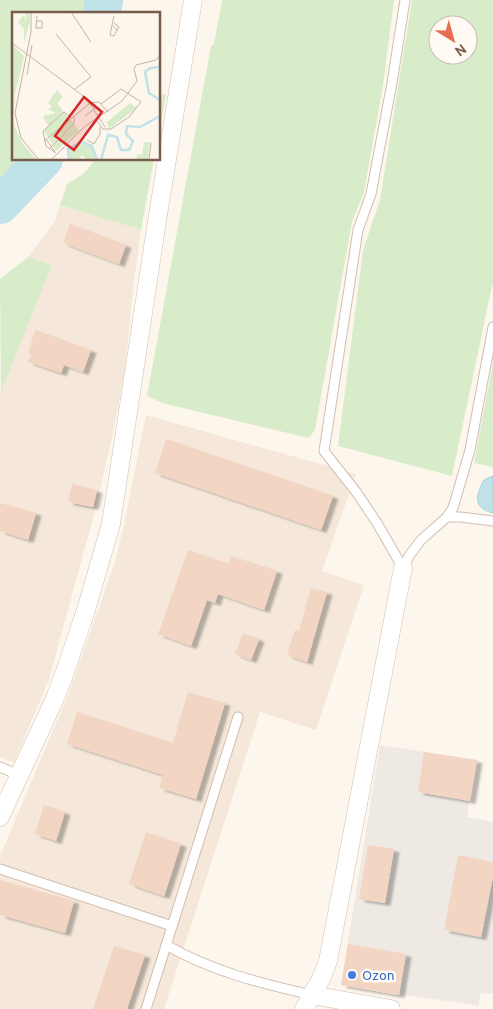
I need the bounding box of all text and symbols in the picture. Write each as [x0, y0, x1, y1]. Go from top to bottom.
inset map [12, 12, 160, 160]
north arrow [428, 15, 478, 65]
text: N [451, 39, 469, 59]
place label: Ozon [362, 968, 395, 985]
marker: Ozon [346, 969, 358, 981]

